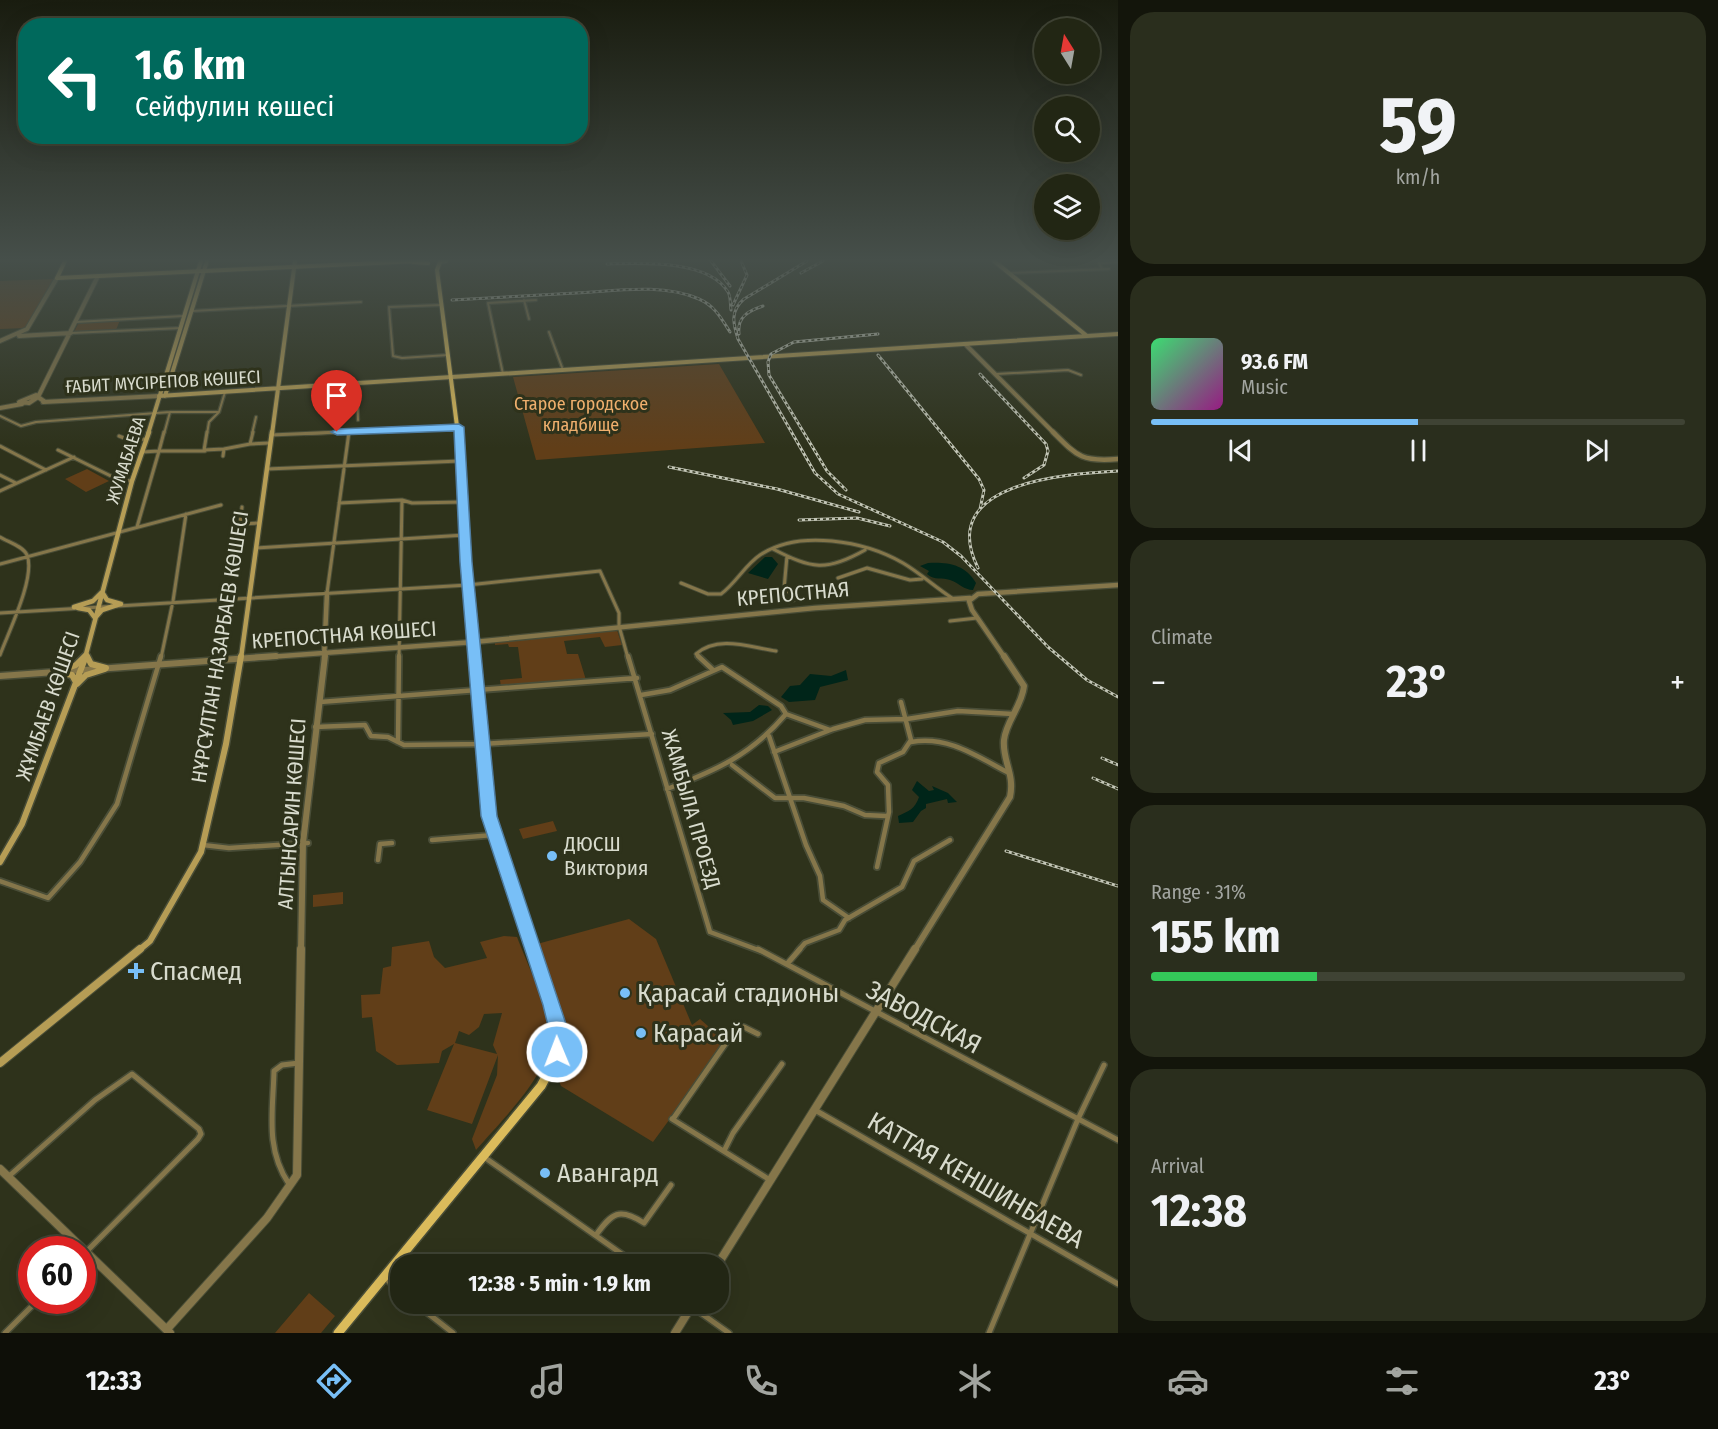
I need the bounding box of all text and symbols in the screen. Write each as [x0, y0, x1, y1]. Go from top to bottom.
north arrow [1034, 18, 1100, 84]
map controls [1034, 18, 1100, 240]
text: 1.6 km [135, 40, 246, 90]
icon: left [36, 42, 114, 120]
text: 59 [1379, 79, 1457, 173]
text: Сейфулин көшесі [135, 91, 334, 123]
button: search [1034, 96, 1100, 162]
text: km/h [1396, 165, 1440, 189]
button: layers [1034, 174, 1100, 240]
text: 93.6 FM [1241, 348, 1308, 375]
street label: ҒАБИТ МҮСІРЕПОВ КӨШЕСІ [65, 366, 261, 398]
pin [311, 370, 362, 432]
text: Music [1241, 375, 1288, 399]
icon: arrive [320, 379, 353, 412]
park label: Старое городское кладбище [514, 393, 648, 436]
street label: ЖУМАБАЕВА [102, 413, 151, 507]
icon: previous [1224, 434, 1257, 467]
icon: pause [1402, 434, 1435, 467]
icon: next [1580, 434, 1613, 467]
street label: НҰРСҰЛТАН НАЗАРБАЕВ КӨШЕСІ [186, 509, 254, 785]
street label: КРЕПОСТНАЯ [735, 576, 851, 612]
street label: КРЕПОСТНАЯ КӨШЕСІ [251, 616, 437, 654]
text: Climate [1151, 625, 1213, 649]
street label: ЖҰМБАЕВ КӨШЕСІ [10, 628, 86, 784]
text: 23° [1386, 655, 1450, 709]
text: − [1151, 663, 1166, 703]
text: + [1670, 663, 1685, 703]
street label: АЛТЫНСАРИН КӨШЕСІ [272, 717, 312, 911]
street label: ЖАМБЫЛА ПРОЕЗД [656, 726, 726, 892]
place label: ДЮСШ Виктория [563, 831, 649, 881]
marker: ДЮСШ Виктория [545, 849, 559, 863]
text: Range · 31% [1151, 880, 1246, 904]
text: 155 km [1151, 910, 1281, 964]
place label: Спасмед [150, 956, 242, 987]
marker: Спасмед [127, 962, 145, 980]
street label: ЗАВОДСКАЯ [861, 974, 987, 1061]
place label: Қарасай стадионы [637, 978, 839, 1009]
marker: Қарасай стадионы [618, 986, 632, 1000]
place label: Карасай [653, 1018, 743, 1049]
position arrow [525, 1020, 589, 1084]
marker: Карасай [634, 1026, 648, 1040]
street label: КАТТАЯ КЕНШИНБАЕВА [862, 1106, 1090, 1255]
text: Arrival [1151, 1154, 1204, 1178]
place label: Авангард [557, 1158, 659, 1189]
marker: Авангард [538, 1166, 552, 1180]
text: 12:38 [1151, 1184, 1247, 1238]
speed limit sign: 60 [18, 1236, 96, 1314]
text: 12:38 · 5 min · 1.9 km [468, 1270, 651, 1297]
icon: directions [313, 1360, 355, 1402]
icon: music [527, 1360, 569, 1402]
icon: phone [740, 1360, 782, 1402]
icon: climate [954, 1360, 996, 1402]
icon: car [1167, 1360, 1209, 1402]
icon: filters [1381, 1360, 1423, 1402]
text: 12:33 [86, 1365, 142, 1397]
text: 23° [1594, 1365, 1632, 1397]

